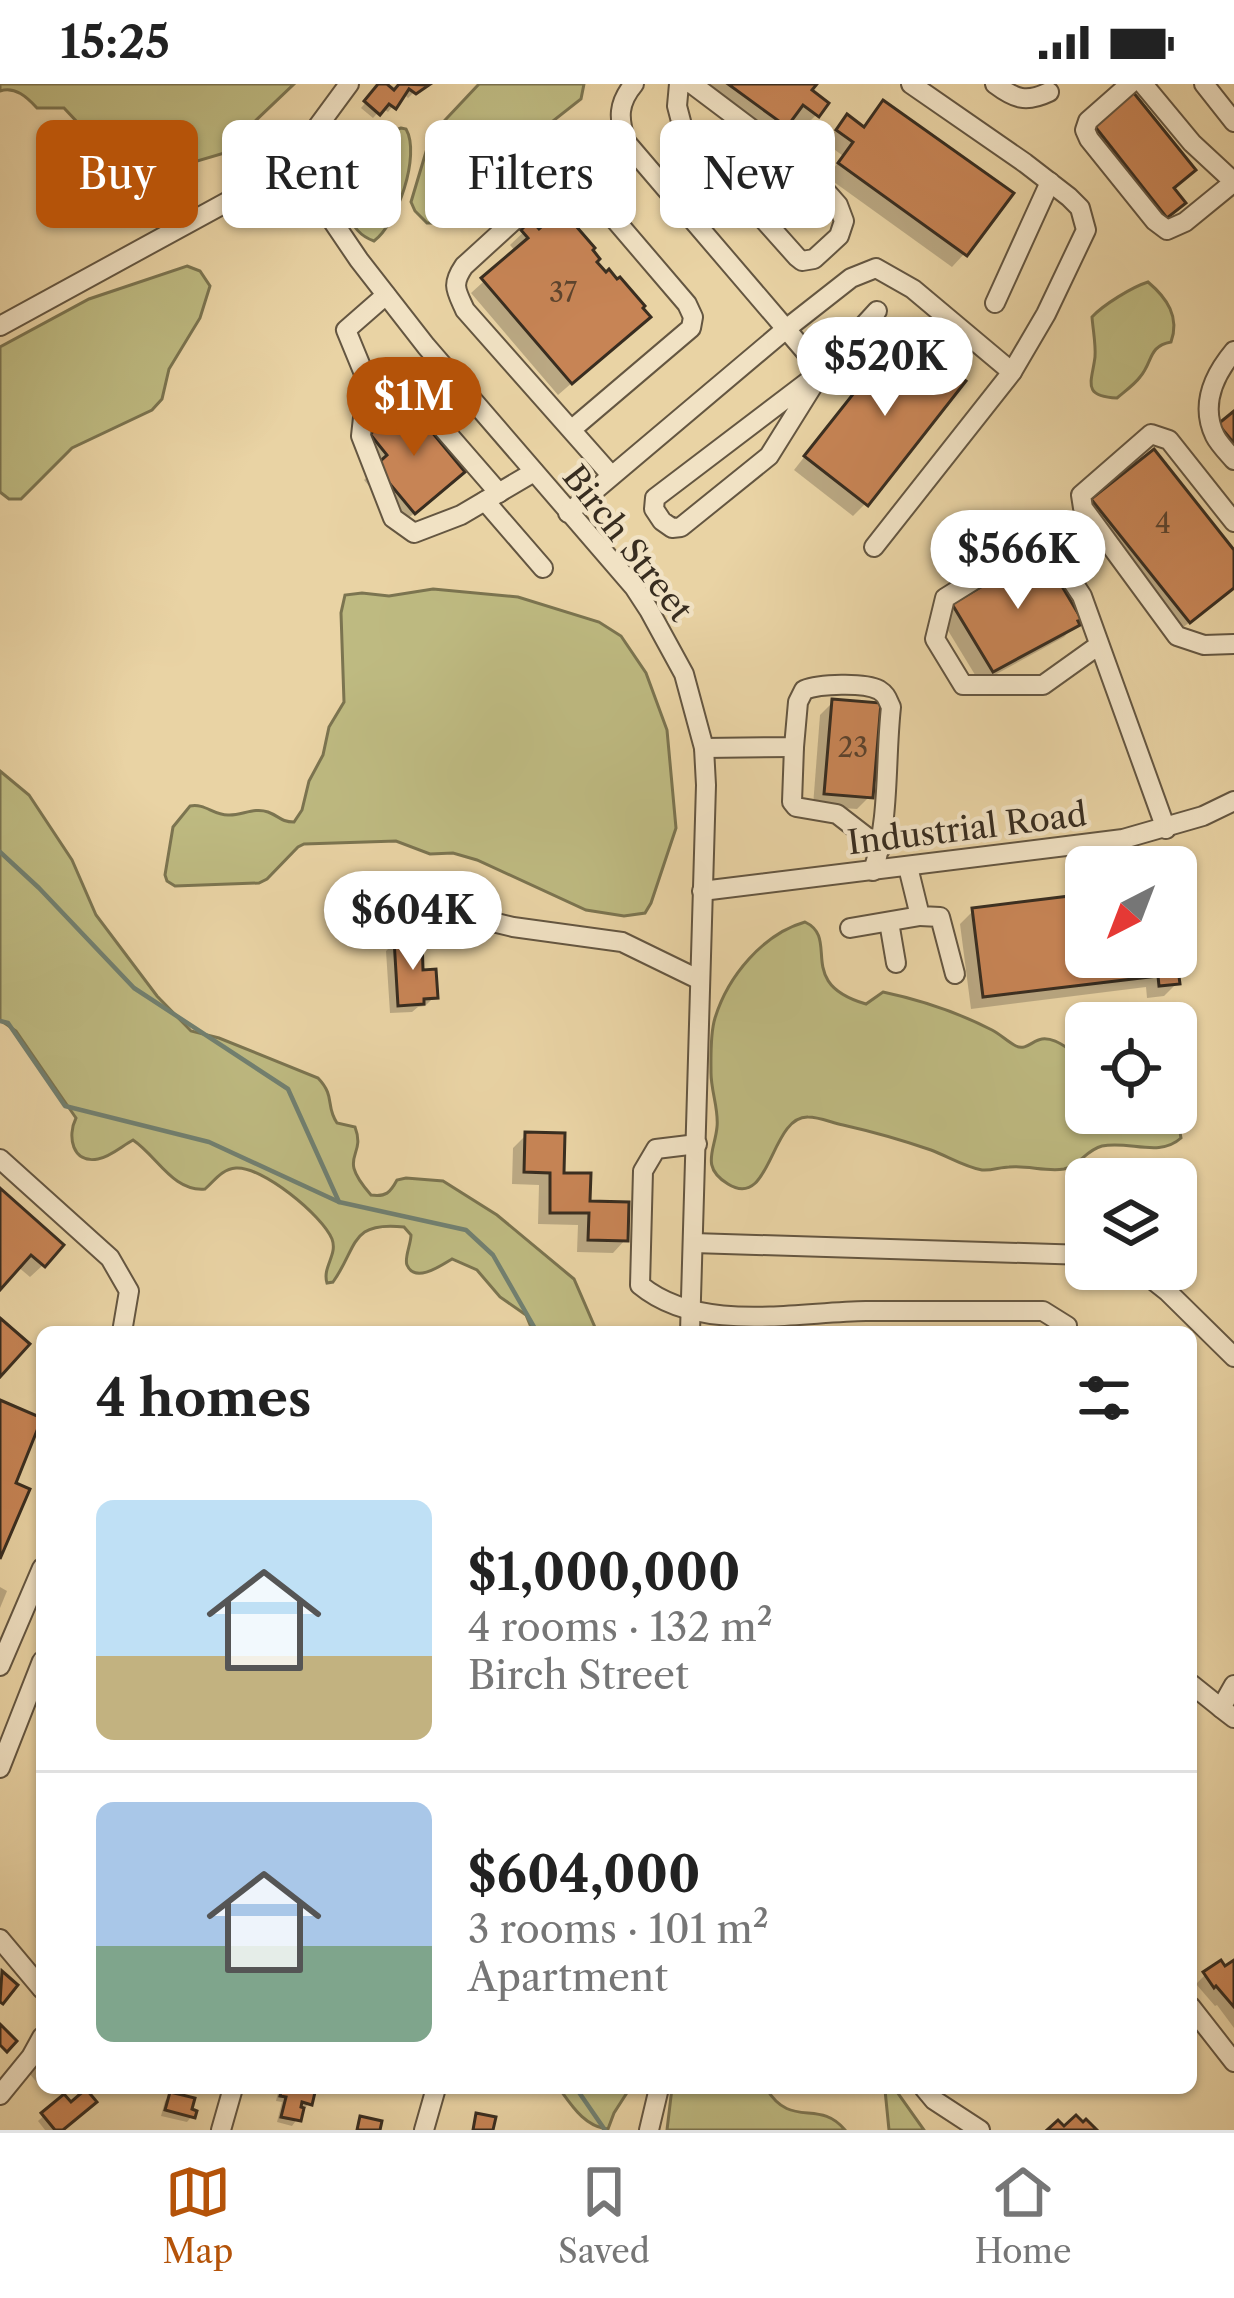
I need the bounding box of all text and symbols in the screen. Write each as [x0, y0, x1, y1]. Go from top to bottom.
text: 15:25 [60, 14, 170, 70]
chip: Buy [36, 120, 198, 228]
chip: Rent [222, 120, 401, 228]
chip: Filters [425, 120, 636, 228]
chip: New [660, 120, 835, 228]
house number: 37 [549, 276, 578, 309]
pin: $520K [801, 317, 969, 419]
text: $520K [824, 332, 946, 380]
pin: $1M [356, 357, 472, 459]
text: $1M [374, 372, 454, 420]
street label: Birch Street [554, 457, 701, 630]
house number: 4 [1155, 507, 1171, 540]
pin: $566K [934, 510, 1102, 612]
text: $566K [957, 525, 1079, 573]
house number: 23 [838, 731, 868, 764]
street label: Industrial Road [845, 793, 1089, 864]
north arrow [1065, 846, 1197, 978]
map controls [1065, 846, 1197, 1290]
pin: $604K [329, 871, 497, 973]
text: $604K [351, 886, 475, 934]
button: locate [1065, 1002, 1197, 1134]
button: layers [1065, 1158, 1197, 1290]
icon: filters [1071, 1365, 1137, 1431]
text: 4 homes [96, 1367, 311, 1429]
text: $1,000,000 [468, 1541, 741, 1603]
icon: home [192, 1548, 336, 1692]
text: 4 rooms · 132 m² [468, 1603, 773, 1651]
text: Birch Street [468, 1651, 689, 1699]
text: $604,000 [468, 1843, 701, 1905]
icon: home [192, 1850, 336, 1994]
text: 3 rooms · 101 m² [468, 1905, 769, 1953]
text: Apartment [468, 1953, 668, 2001]
tab: Map [162, 2159, 233, 2272]
tab: Saved [558, 2159, 650, 2272]
tab: Home [975, 2159, 1072, 2272]

